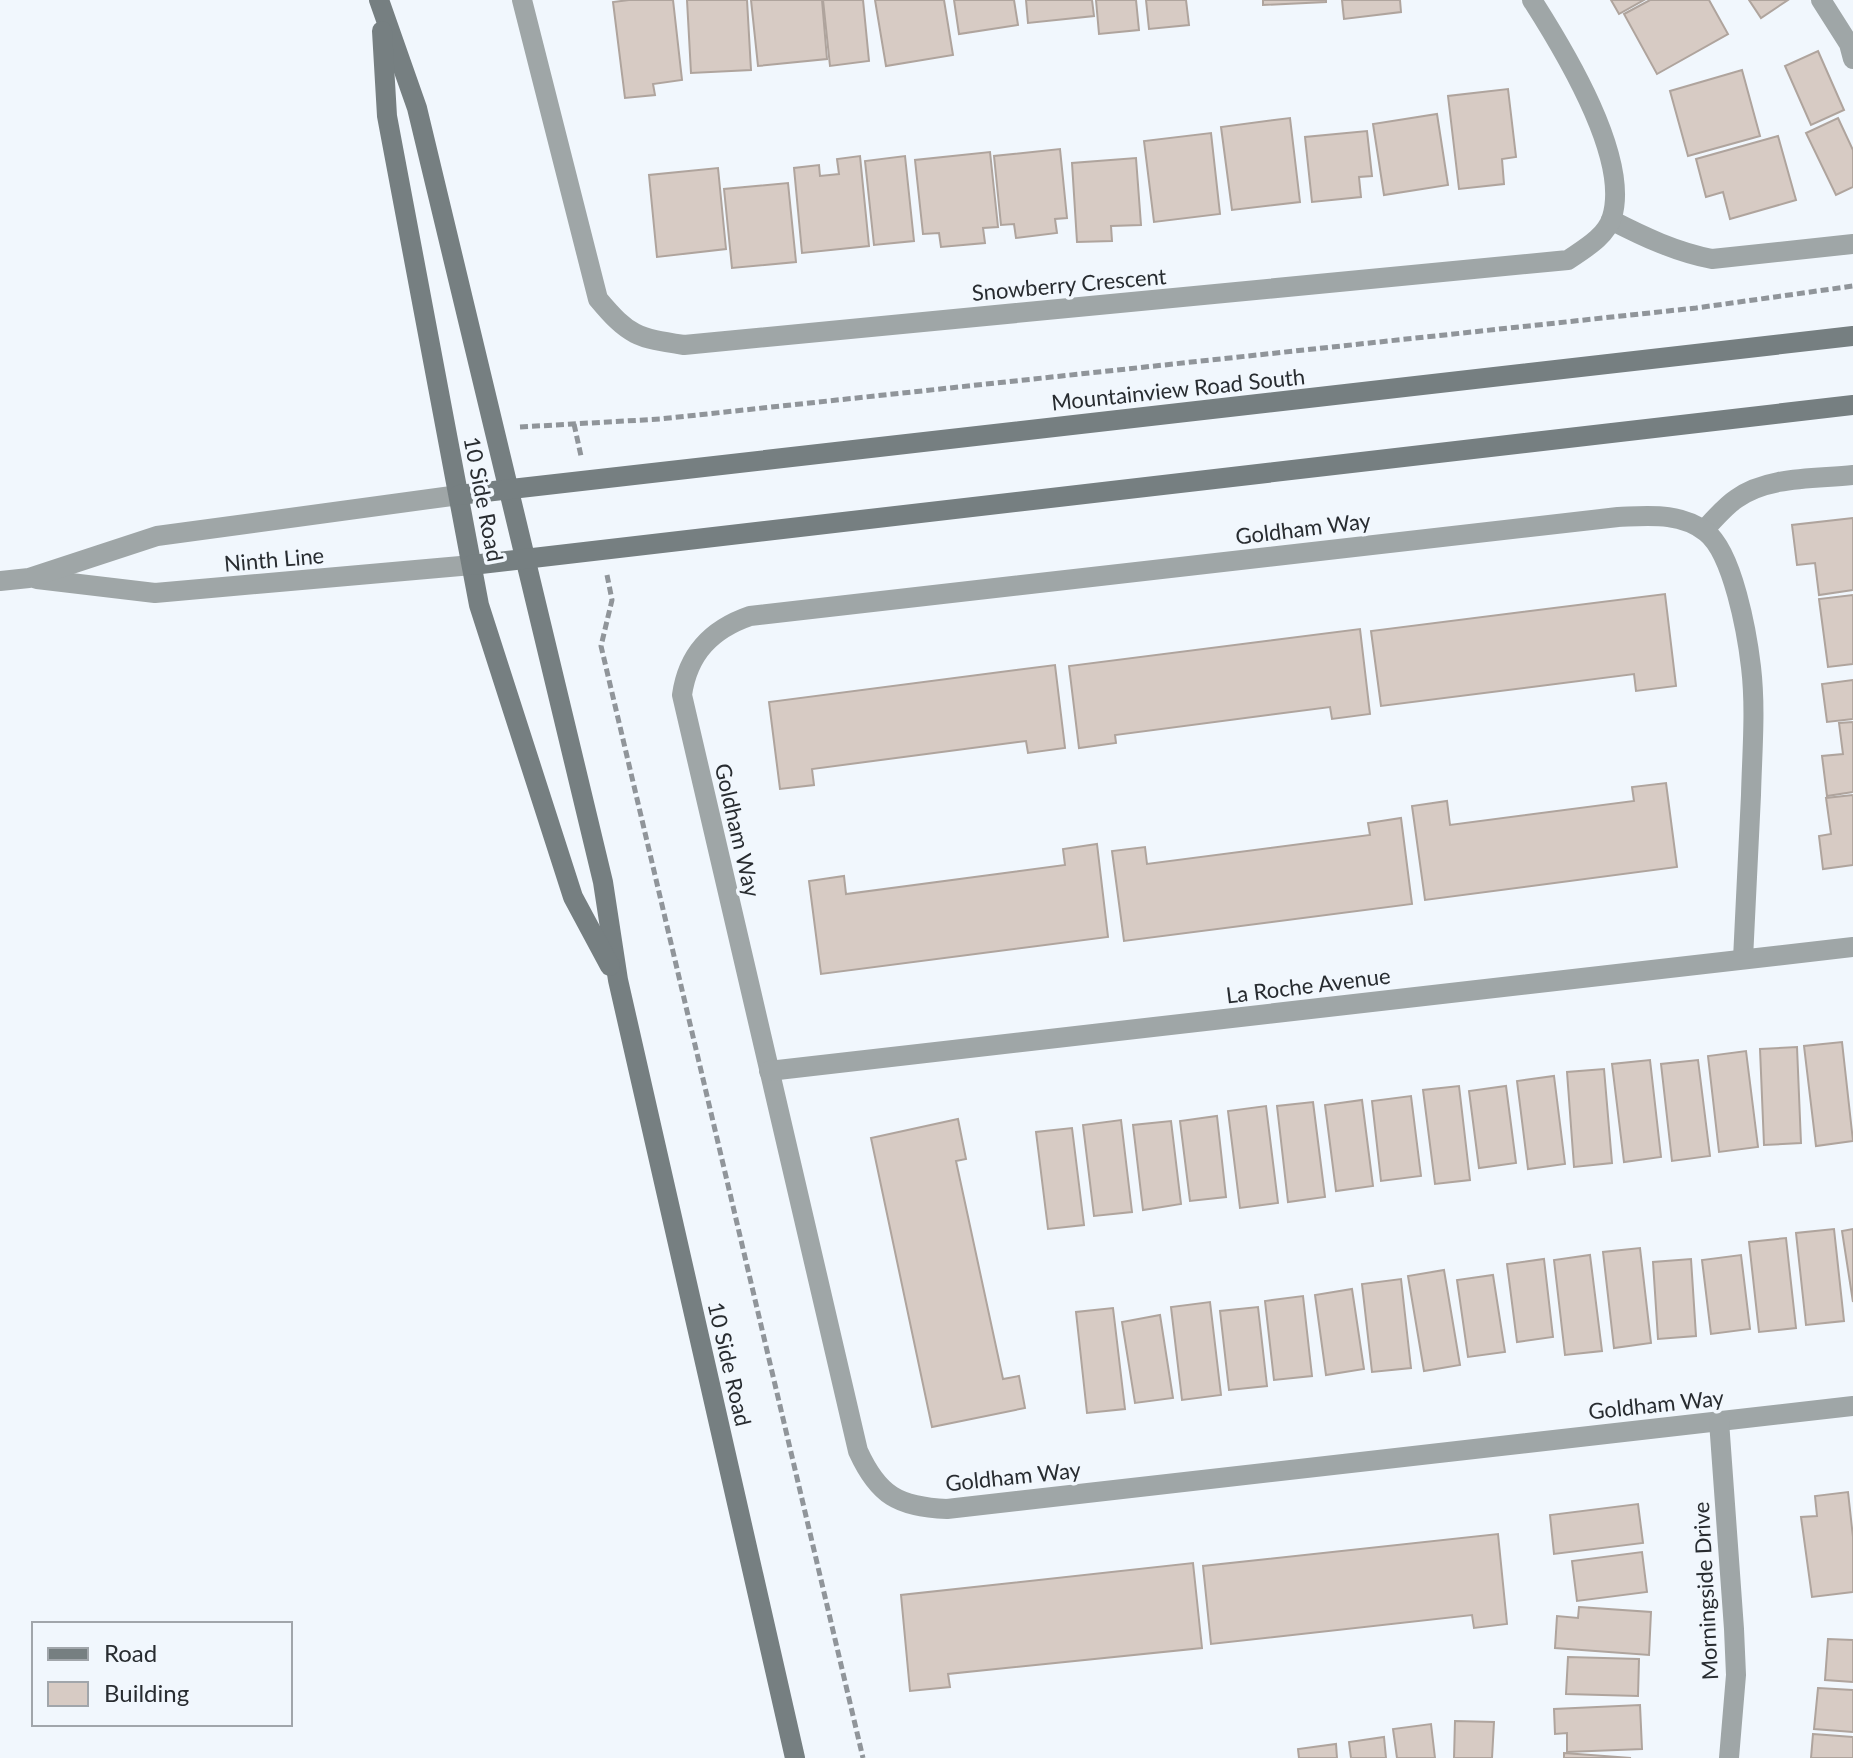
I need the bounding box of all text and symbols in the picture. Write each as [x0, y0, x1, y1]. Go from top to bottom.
street label: Snowberry Crescent [971, 262, 1168, 306]
street label: Mountainview Road South [1050, 362, 1306, 416]
street label: 10 Side Road [459, 434, 509, 564]
street label: Goldham Way [1234, 506, 1373, 550]
street label: Ninth Line [223, 541, 325, 577]
street label: Goldham Way [710, 761, 767, 900]
street label: La Roche Avenue [1224, 962, 1392, 1008]
street label: 10 Side Road [703, 1299, 757, 1429]
street label: Goldham Way [1587, 1383, 1726, 1425]
street label: Goldham Way [944, 1455, 1083, 1497]
street label: Morningside Drive [1687, 1501, 1723, 1681]
legend [32, 1622, 292, 1726]
text: Road [104, 1638, 157, 1667]
text: Building [104, 1678, 189, 1707]

